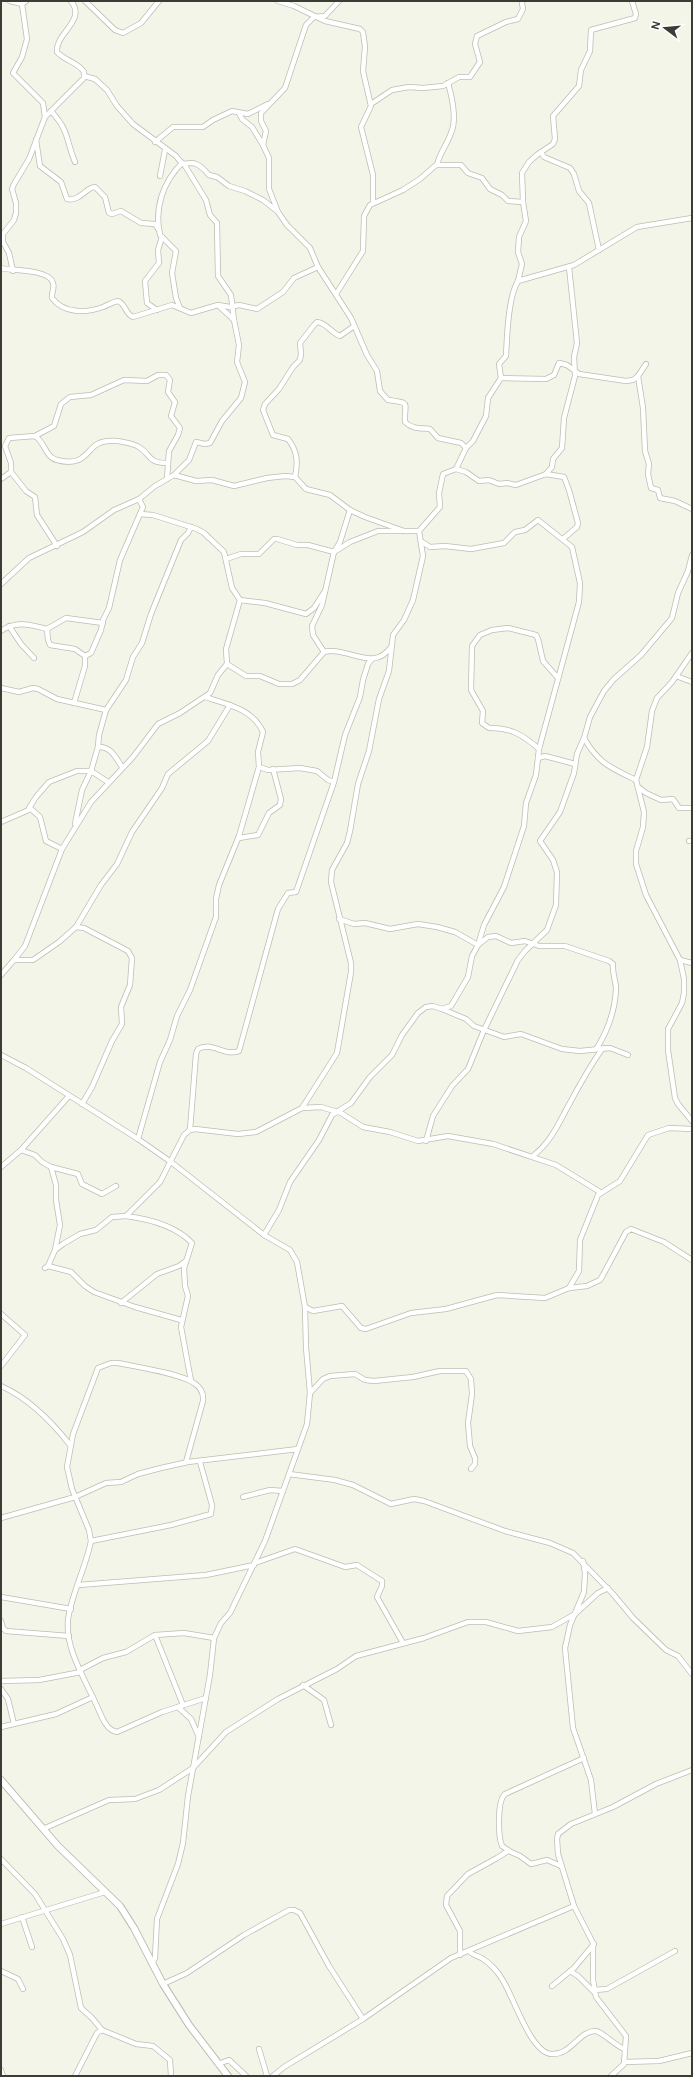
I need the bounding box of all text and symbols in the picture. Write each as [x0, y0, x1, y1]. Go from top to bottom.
north arrow [645, 8, 685, 48]
text: N [648, 19, 663, 31]

